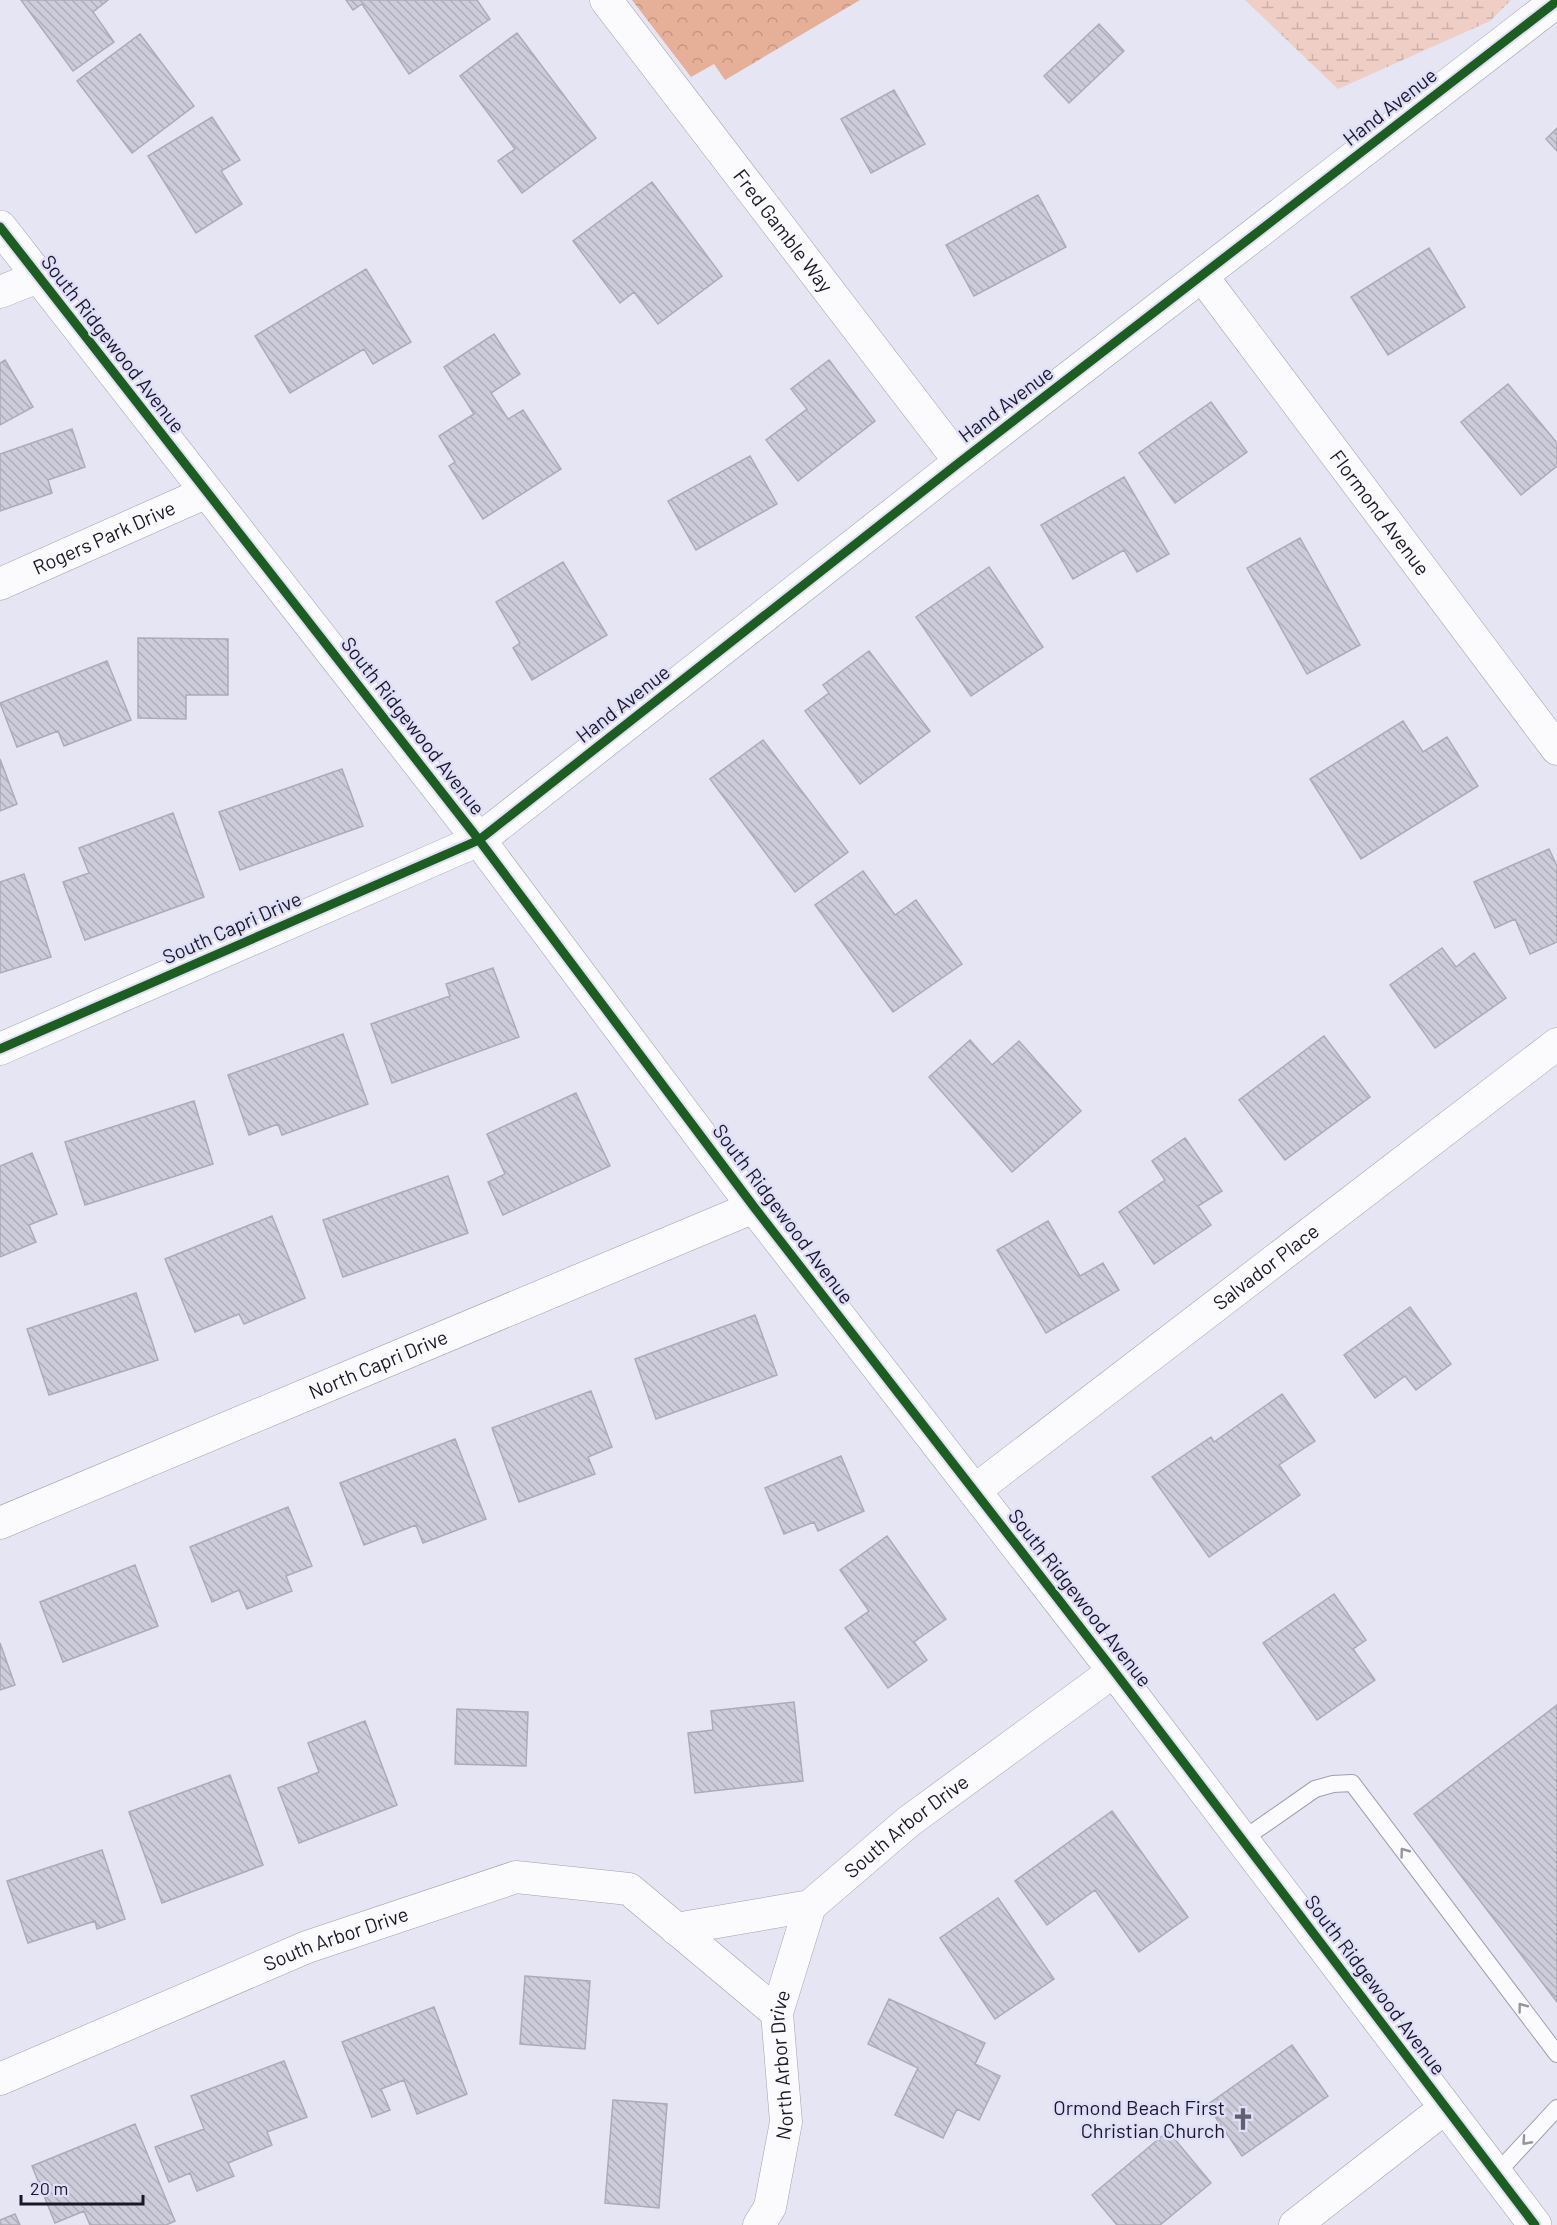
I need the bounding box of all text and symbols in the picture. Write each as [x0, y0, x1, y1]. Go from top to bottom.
street label: Hand Avenue [1338, 62, 1441, 150]
street label: Fred Gamble Way [729, 164, 839, 297]
street label: South Ridgewood Avenue [37, 250, 191, 437]
street label: Hand Avenue [953, 360, 1058, 447]
street label: Flormond Avenue [1326, 445, 1435, 580]
street label: Rogers Park Drive [29, 495, 179, 579]
street label: South Ridgewood Avenue [337, 632, 491, 819]
street label: Hand Avenue [571, 659, 674, 747]
street label: South Capri Drive [158, 886, 305, 968]
street label: South Ridgewood Avenue [708, 1119, 859, 1308]
street label: Salvador Place [1208, 1218, 1323, 1314]
street label: North Capri Drive [305, 1324, 451, 1403]
street label: South Ridgewood Avenue [1004, 1504, 1158, 1691]
street label: South Arbor Drive [839, 1769, 973, 1883]
one-way arrow [1400, 1847, 1411, 1858]
street label: South Ridgewood Avenue [1300, 1890, 1451, 2079]
street label: South Arbor Drive [259, 1901, 411, 1975]
street label: North Arbor Drive [764, 1987, 797, 2142]
one-way arrow [1518, 2003, 1529, 2014]
place label: Ormond Beach First Christian Church [1053, 2095, 1225, 2142]
church icon: Ormond Beach First Christian Church [1230, 2106, 1256, 2132]
one-way arrow [1522, 2134, 1533, 2145]
scale bar [21, 2168, 142, 2206]
text: 20 m [30, 2177, 68, 2199]

